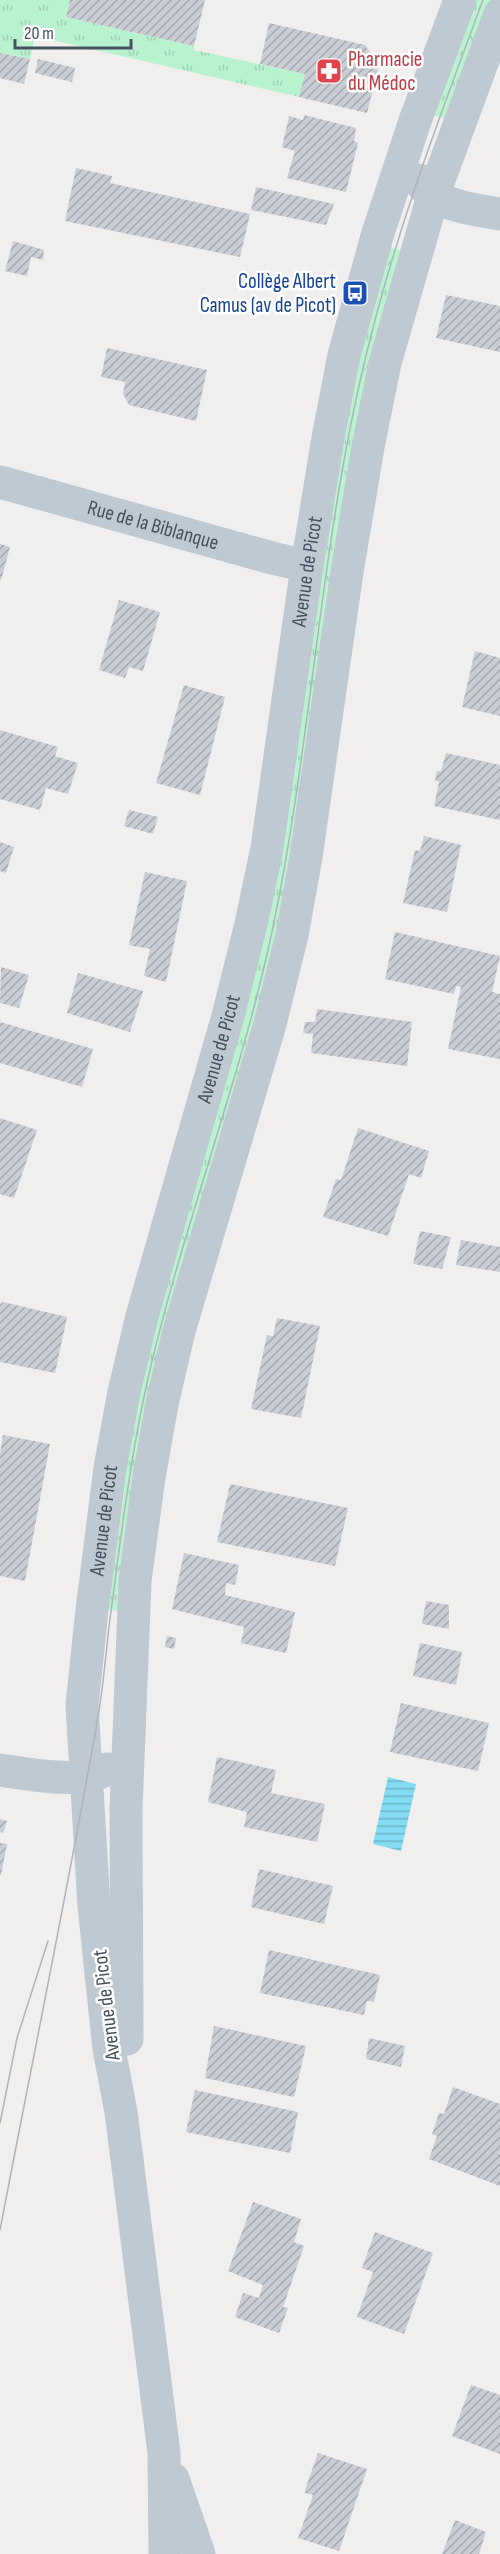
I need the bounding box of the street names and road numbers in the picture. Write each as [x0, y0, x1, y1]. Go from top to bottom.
street label: Rue de la Biblanque [85, 495, 221, 555]
street label: Avenue de Picot [286, 514, 328, 629]
street label: Avenue de Picot [191, 992, 246, 1107]
street label: Avenue de Picot [84, 1463, 123, 1578]
street label: Avenue de Picot [87, 1948, 126, 2063]

